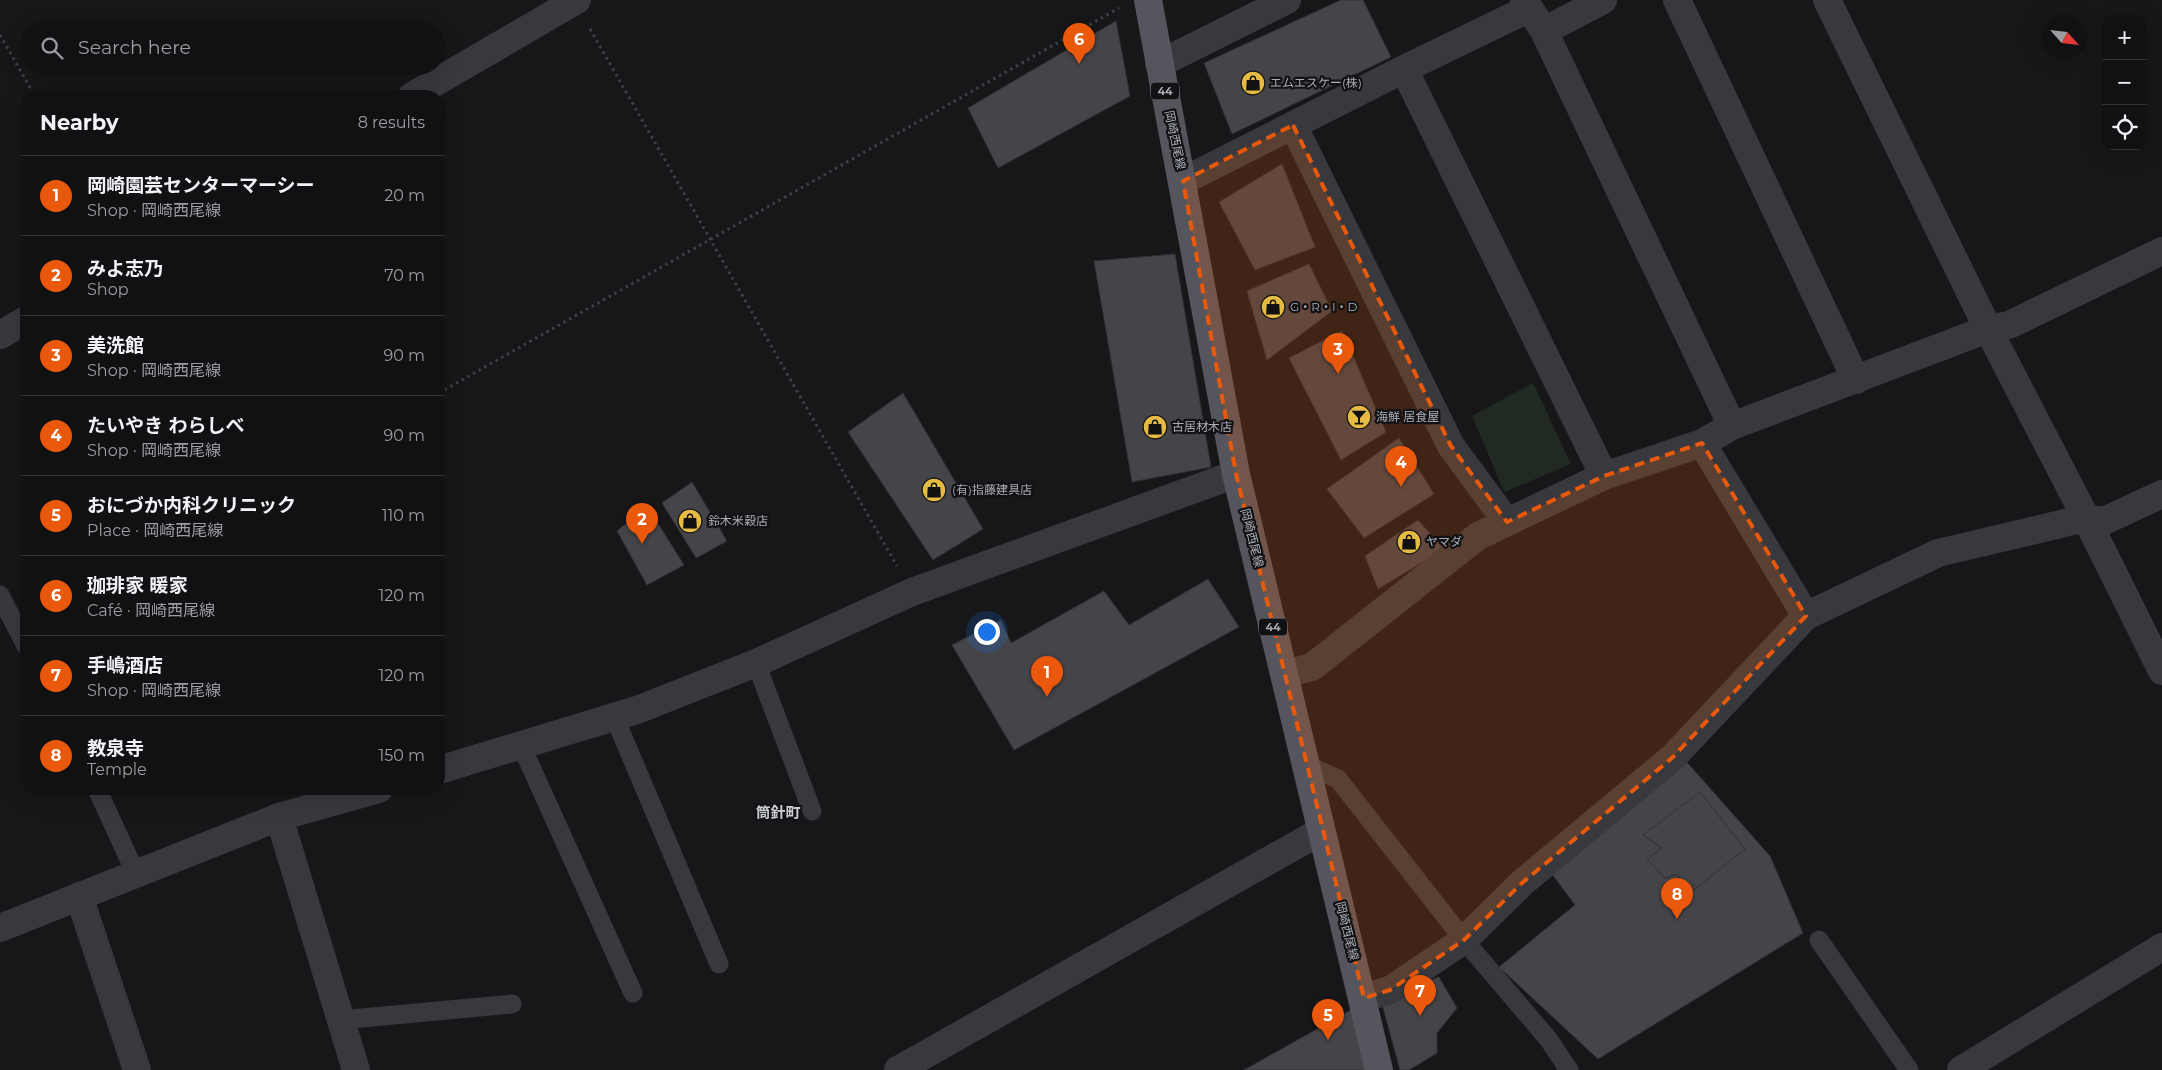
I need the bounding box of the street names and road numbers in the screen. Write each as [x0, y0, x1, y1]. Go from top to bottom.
road number: 44 [1151, 82, 1179, 100]
street label: 岡崎西尾線 [1162, 109, 1189, 171]
street label: 岡崎西尾線 [1238, 507, 1267, 569]
road number: 44 [1259, 618, 1287, 636]
street label: 岡崎西尾線 [1333, 900, 1362, 962]

